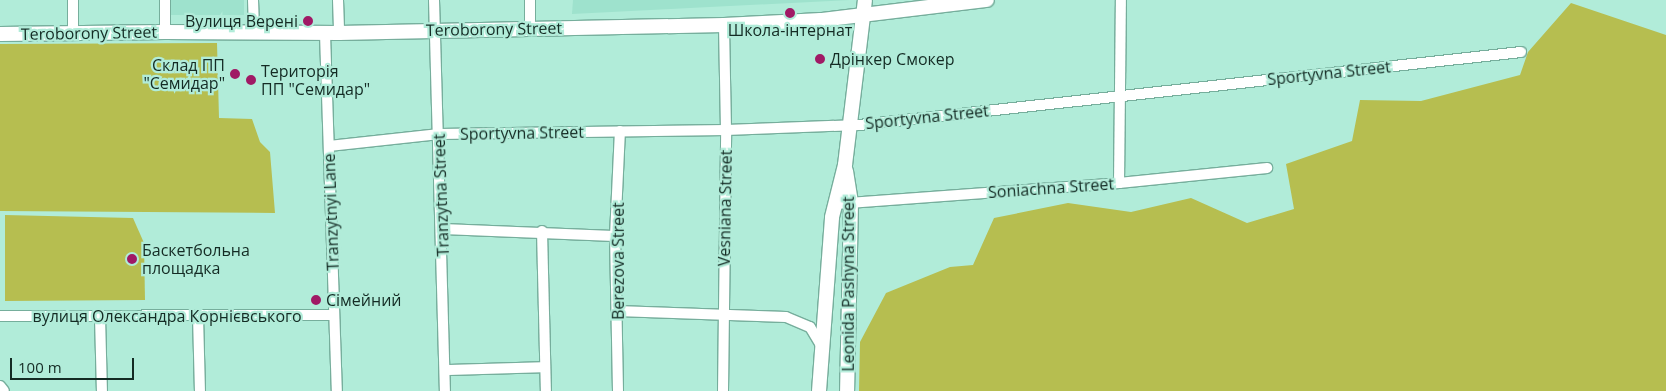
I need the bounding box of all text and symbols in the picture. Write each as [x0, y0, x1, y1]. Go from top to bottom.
marker: Школа-інтернат [784, 7, 796, 19]
place label: Вулиця Верені [185, 11, 298, 31]
marker: Вулиця Верені [302, 15, 314, 27]
street label: Teroborony Street [426, 18, 562, 40]
place label: Школа-інтернат [728, 20, 852, 40]
street label: Teroborony Street [21, 22, 157, 44]
place label: Дрінкер Смокер [830, 49, 955, 69]
marker: Дрінкер Смокер [814, 53, 826, 65]
place label: Склад ПП "Семидар" [143, 55, 225, 93]
street label: Sportyvna Street [1266, 57, 1392, 89]
place label: Територія ПП "Семидар" [261, 61, 370, 99]
marker: Склад ПП "Семидар" [229, 68, 241, 80]
marker: Територія ПП "Семидар" [245, 74, 257, 86]
street label: Sportyvna Street [864, 101, 990, 133]
street label: Sportyvna Street [460, 122, 584, 144]
street label: Tranzytna Street [429, 133, 453, 257]
street label: Vesniana Street [714, 150, 736, 266]
street label: Tranzytnyi Lane [319, 153, 343, 271]
street label: Soniachna Street [987, 174, 1115, 202]
street label: Leonida Pashyna Street [838, 196, 858, 372]
street label: Berezova Street [608, 202, 628, 320]
place label: Баскетбольна площадка [142, 240, 250, 278]
marker: Баскетбольна площадка [126, 253, 138, 265]
place label: Сімейний [326, 290, 401, 310]
marker: Сімейний [310, 294, 322, 306]
street label: вулиця Олександра Корнієвського [32, 306, 302, 326]
scale bar [12, 348, 136, 380]
text: 100 m [18, 357, 62, 377]

